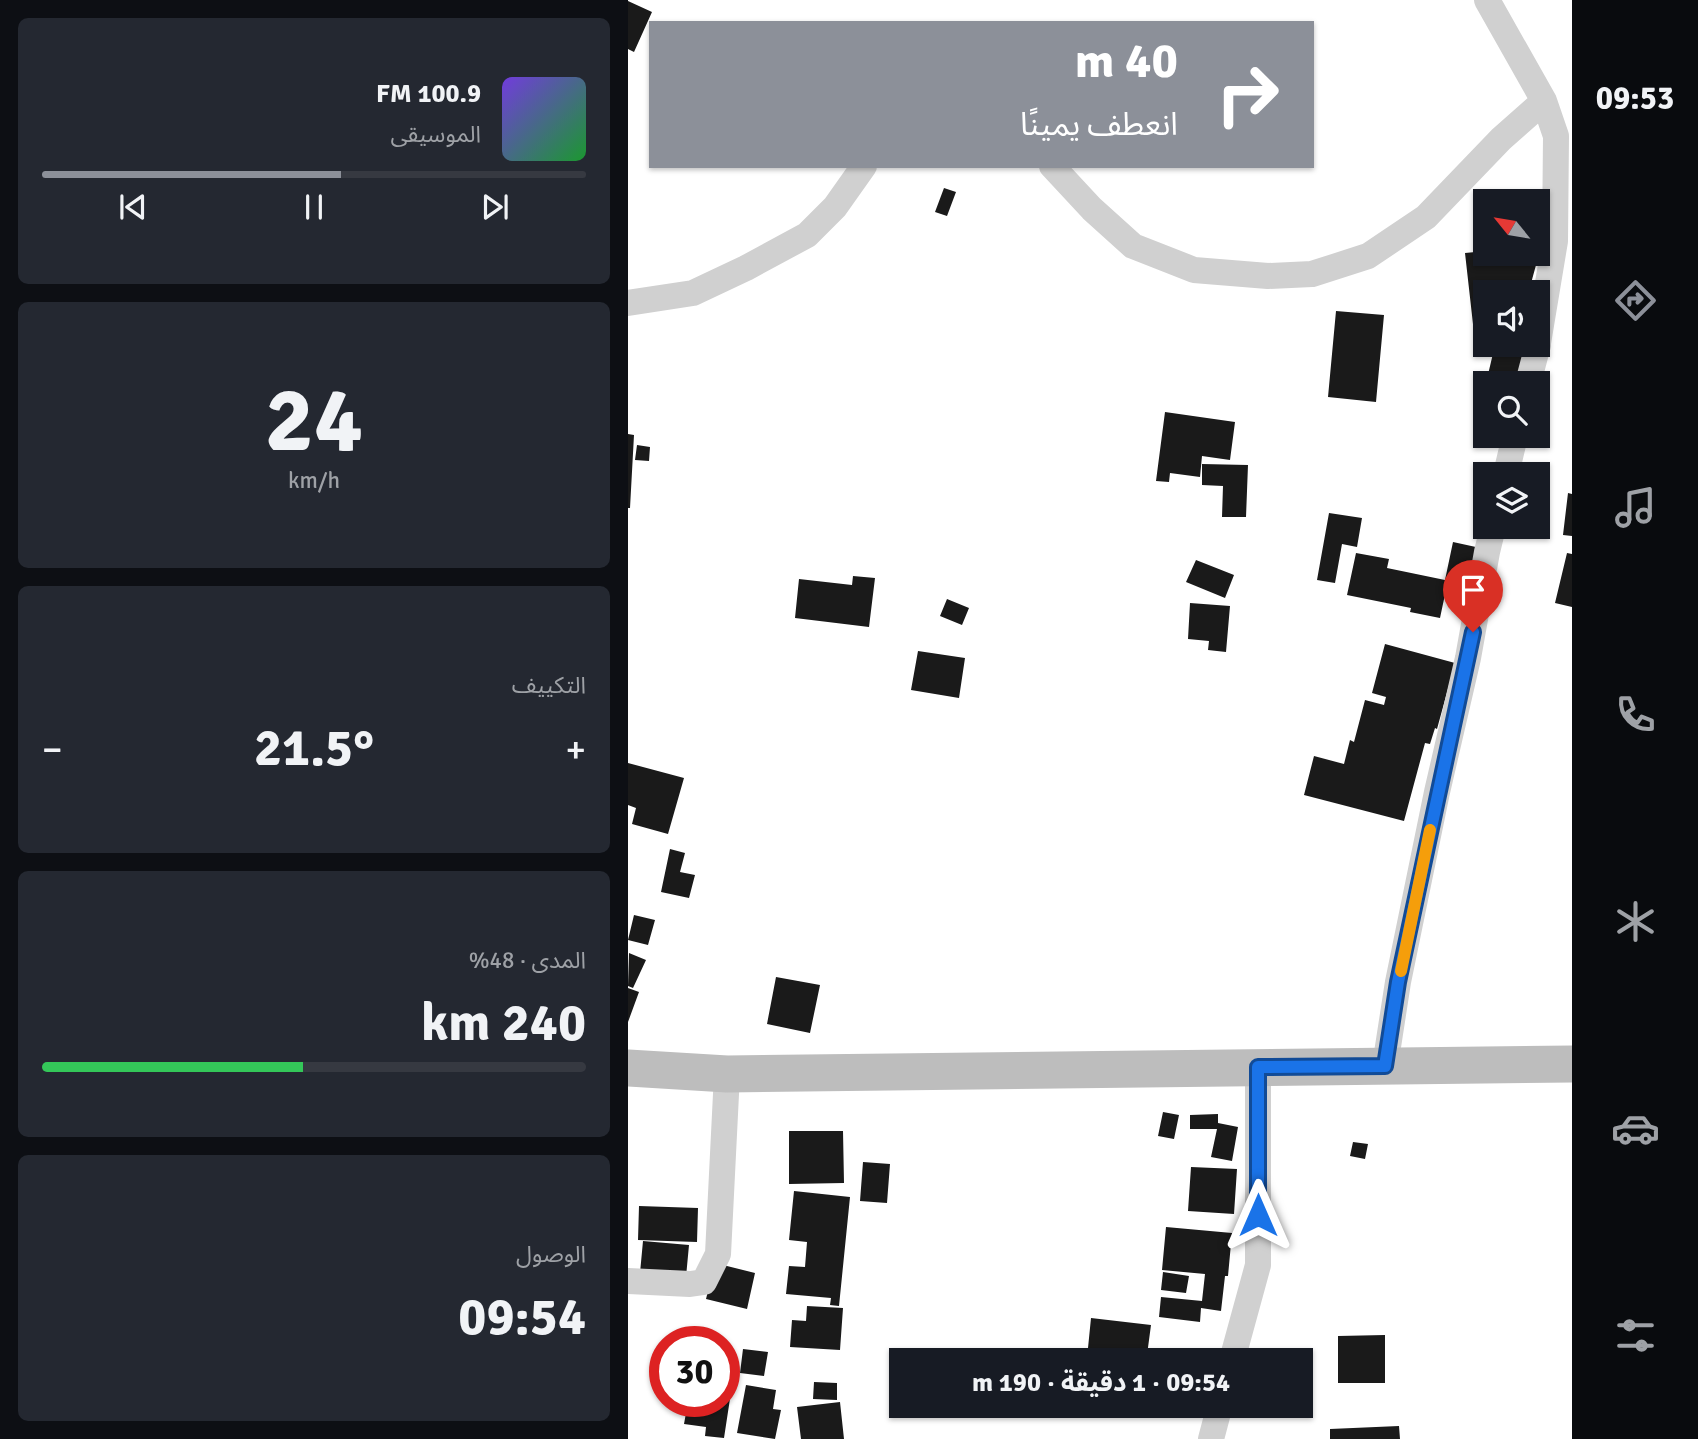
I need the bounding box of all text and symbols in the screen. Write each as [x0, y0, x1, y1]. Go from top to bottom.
text: 40 m [1075, 31, 1178, 91]
icon: right [1202, 49, 1293, 140]
text: 100.9 FM [376, 78, 481, 110]
text: 09:53 [1596, 79, 1674, 118]
text: انعطف يمينًا [1020, 105, 1178, 144]
text: الموسيقى [390, 120, 481, 149]
icon: previous [114, 188, 152, 226]
icon: pause [295, 188, 333, 226]
icon: next [476, 188, 514, 226]
north arrow [1473, 189, 1550, 266]
map controls [1473, 189, 1550, 539]
icon: directions [1611, 276, 1660, 325]
button: sound [1473, 280, 1550, 357]
text: 24 [265, 364, 363, 477]
button: search [1473, 371, 1550, 448]
button: layers [1473, 462, 1550, 539]
text: km/h [288, 466, 340, 495]
icon: music [1611, 483, 1660, 532]
pin [1443, 560, 1503, 632]
icon: arrive [1454, 571, 1492, 609]
text: التكييف [512, 671, 586, 700]
icon: phone [1611, 690, 1660, 739]
text: 21.5° [254, 716, 374, 780]
text: − [42, 726, 63, 773]
text: + [565, 726, 586, 773]
icon: climate [1611, 897, 1660, 946]
text: المدى · 48% [469, 946, 586, 975]
text: 240 km [421, 991, 586, 1055]
icon: car [1611, 1104, 1660, 1153]
position arrow [1221, 1178, 1295, 1252]
text: الوصول [516, 1240, 586, 1269]
text: 09:54 [458, 1285, 586, 1349]
icon: filters [1611, 1311, 1660, 1360]
speed limit sign: 30 [649, 1326, 740, 1417]
text: 09:54 · 1 دقيقة · 190 m [972, 1367, 1230, 1399]

